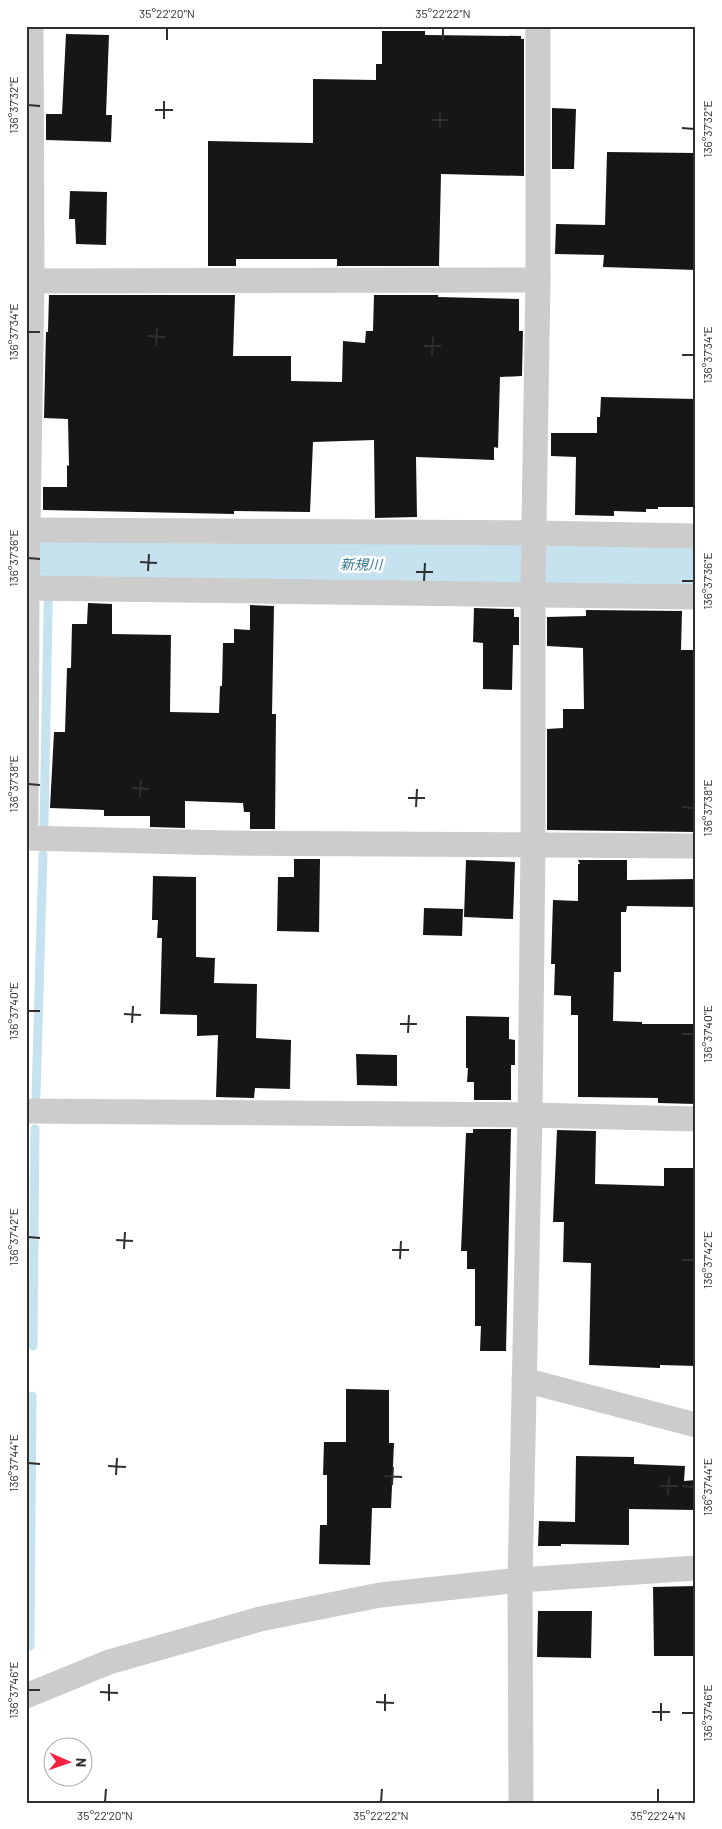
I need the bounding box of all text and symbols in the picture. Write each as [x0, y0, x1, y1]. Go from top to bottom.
text: 35°22'20"N [139, 6, 195, 20]
text: 35°22'22"N [415, 6, 471, 20]
text: 136°37'32"E [6, 76, 20, 134]
text: 136°37'32"E [700, 100, 714, 158]
text: 136°37'34"E [6, 303, 20, 361]
text: 136°37'34"E [700, 326, 714, 384]
text: 136°37'36"E [6, 529, 20, 587]
text: 136°37'36"E [700, 552, 714, 610]
water label: 新規川 [340, 555, 384, 573]
text: 136°37'38"E [6, 755, 20, 813]
text: 136°37'38"E [700, 779, 714, 837]
text: 136°37'40"E [6, 982, 20, 1040]
text: 136°37'40"E [700, 1005, 714, 1063]
text: 136°37'42"E [6, 1208, 20, 1266]
text: 136°37'42"E [700, 1231, 714, 1289]
text: 136°37'44"E [6, 1434, 20, 1492]
text: 136°37'44"E [700, 1458, 714, 1516]
text: 136°37'46"E [6, 1661, 20, 1719]
text: 136°37'46"E [700, 1684, 714, 1742]
north arrow [42, 1736, 92, 1786]
text: N [73, 1758, 90, 1767]
text: 35°22'20"N [77, 1808, 133, 1822]
text: 35°22'22"N [353, 1808, 409, 1822]
text: 35°22'24"N [630, 1808, 686, 1822]

